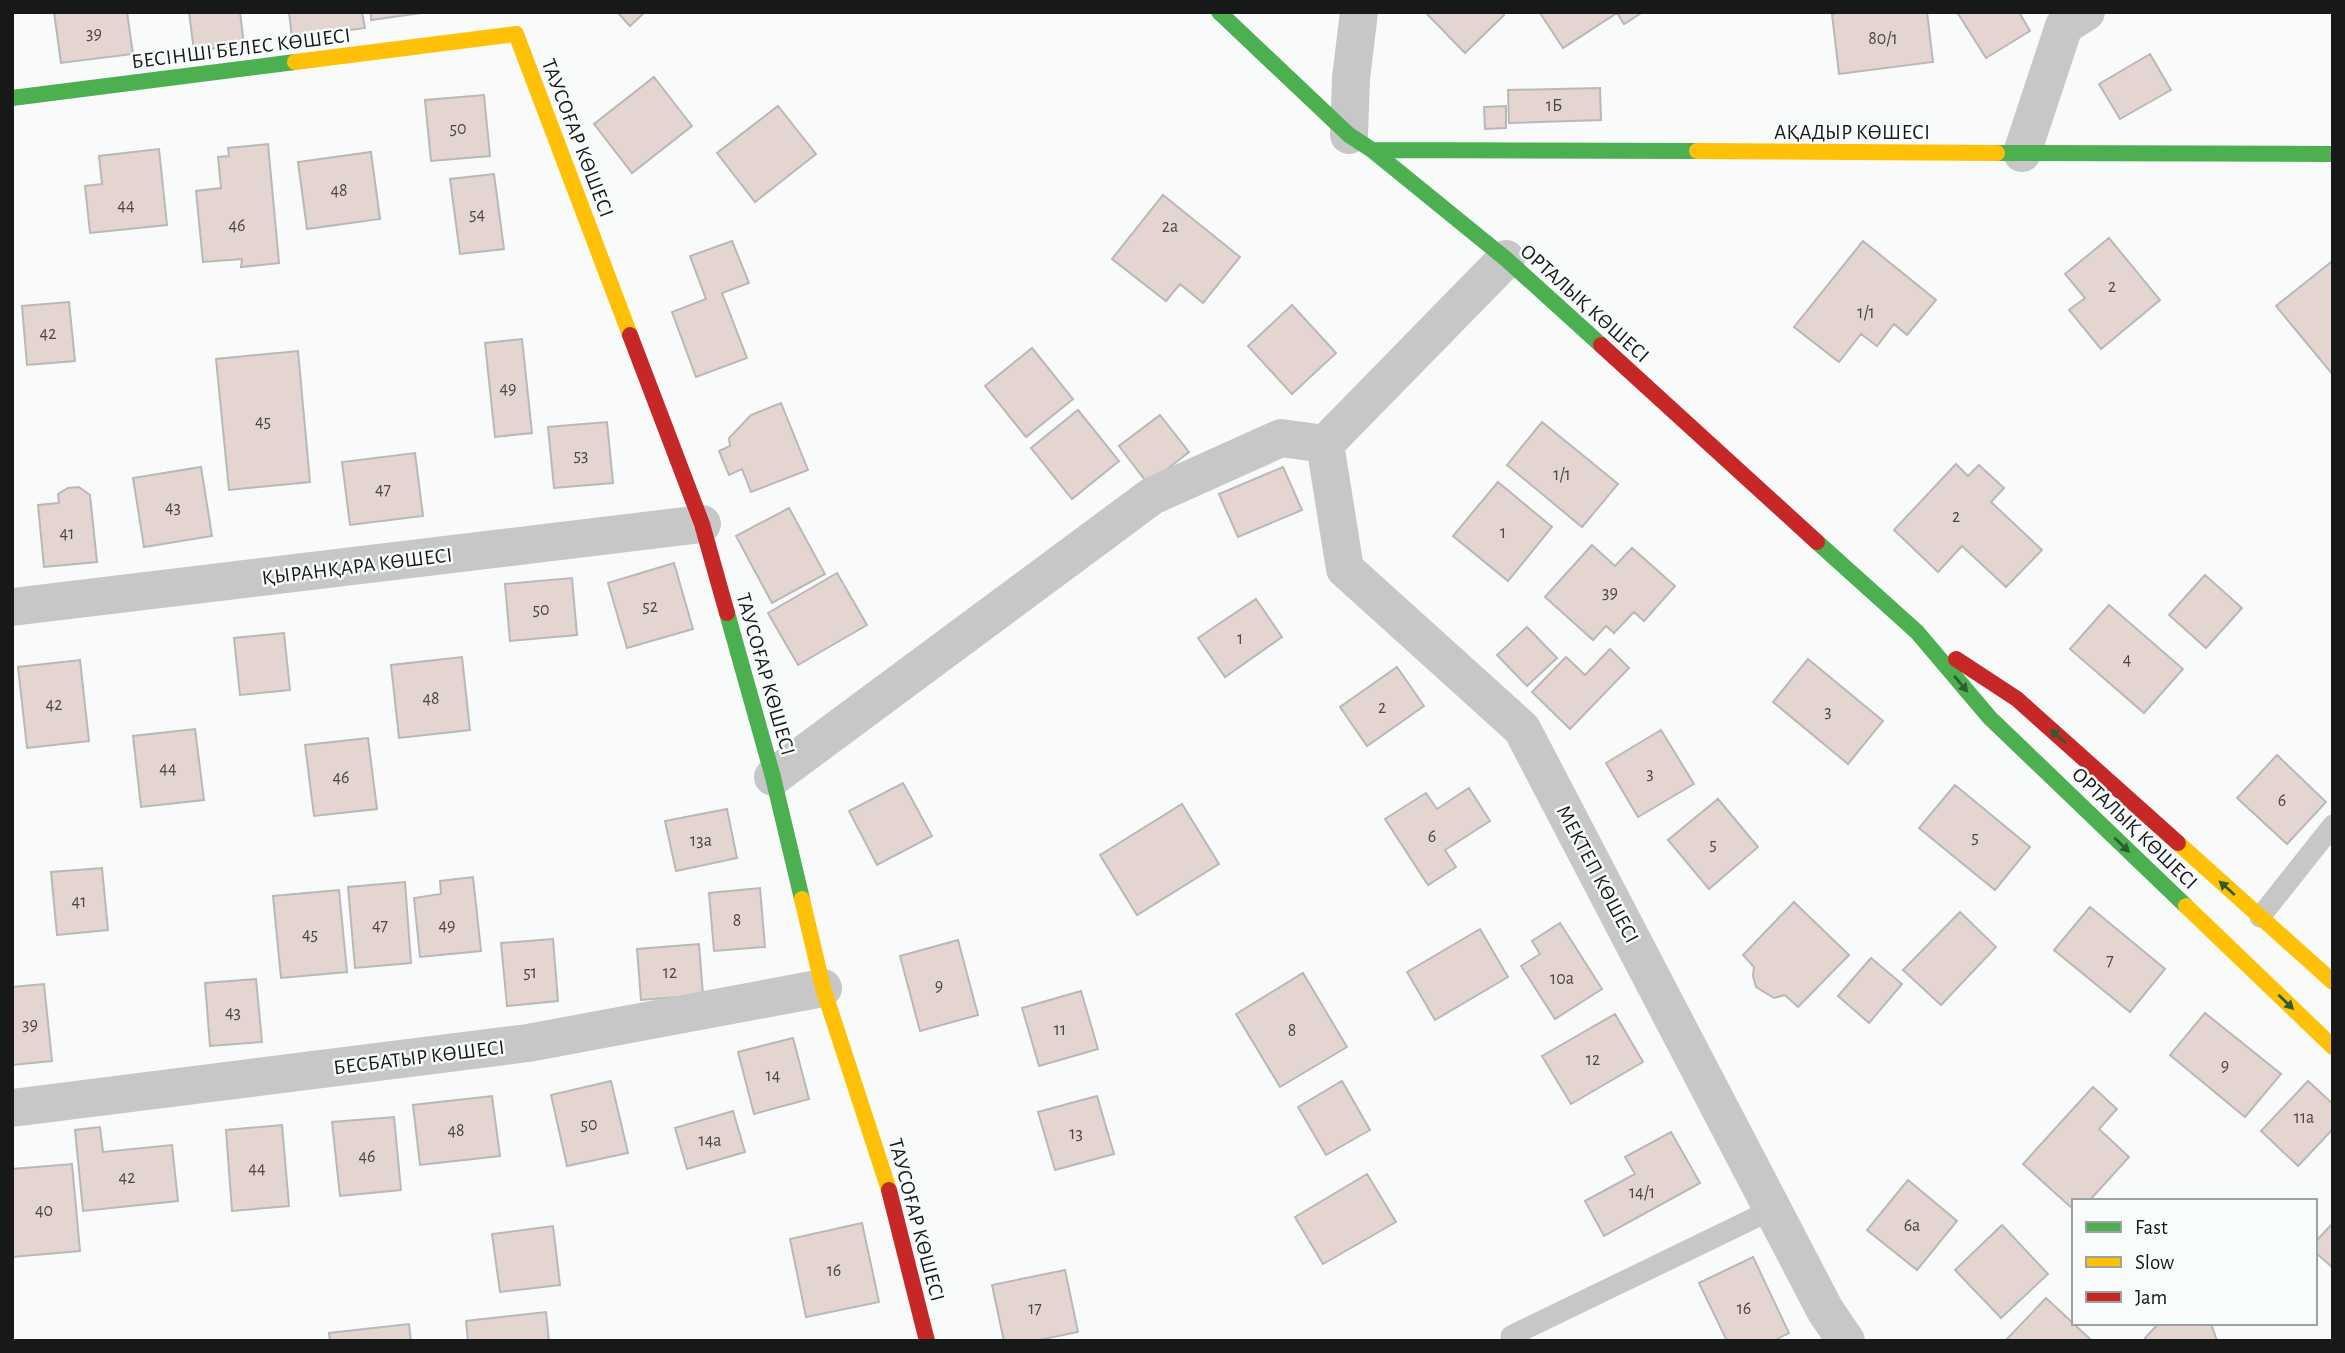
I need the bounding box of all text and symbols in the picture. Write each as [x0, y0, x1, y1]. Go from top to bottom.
house number: 39 [86, 25, 102, 43]
street label: БЕСІНШІ БЕЛЕС КӨШЕСІ [130, 25, 352, 72]
house number: 80/1 [1868, 30, 1898, 48]
street label: ТАУCОҒАР КӨШЕСІ [538, 56, 617, 220]
house number: 1Б [1546, 97, 1562, 115]
house number: 50 [449, 120, 467, 138]
street label: АҚАДЫР КӨШЕСІ [1774, 122, 1930, 143]
house number: 48 [330, 182, 348, 200]
house number: 44 [117, 197, 135, 215]
house number: 54 [469, 206, 485, 224]
house number: 46 [228, 217, 246, 235]
house number: 2а [1162, 218, 1178, 236]
street label: ОРТАЛЫҚ КӨШЕСІ [1516, 240, 1653, 367]
house number: 2 [2108, 278, 2116, 296]
house number: 1/1 [1857, 304, 1875, 322]
house number: 42 [40, 325, 56, 343]
house number: 49 [499, 380, 517, 398]
house number: 45 [255, 413, 271, 431]
house number: 53 [574, 447, 588, 465]
house number: 1/1 [1553, 466, 1571, 484]
house number: 47 [375, 481, 391, 499]
house number: 43 [165, 499, 181, 517]
house number: 2 [1952, 508, 1960, 526]
house number: 1 [1500, 524, 1506, 542]
house number: 41 [60, 525, 74, 543]
street label: ҚЫРАНҚАРА КӨШЕСІ [260, 544, 454, 589]
house number: 39 [1602, 584, 1618, 602]
street label: ТАУCОҒАР КӨШЕСІ [732, 591, 799, 758]
house number: 52 [642, 598, 658, 616]
house number: 50 [532, 601, 550, 619]
house number: 1 [1237, 630, 1243, 648]
house number: 4 [2123, 651, 2132, 669]
one-way arrow [1953, 675, 1969, 693]
house number: 48 [422, 690, 440, 708]
house number: 42 [46, 696, 62, 714]
house number: 2 [1378, 699, 1386, 717]
house number: 3 [1824, 703, 1832, 721]
one-way arrow [2049, 728, 2067, 744]
house number: 44 [159, 760, 177, 778]
street label: ОРТАЛЫҚ КӨШЕСІ [2068, 763, 2202, 893]
house number: 3 [1646, 765, 1654, 783]
house number: 46 [332, 769, 350, 787]
house number: 6 [2278, 792, 2286, 810]
street label: МЕКТЕП КӨШЕСІ [1552, 802, 1643, 947]
house number: 6 [1428, 828, 1436, 846]
house number: 5 [1971, 829, 1979, 847]
house number: 13а [690, 832, 712, 850]
house number: 5 [1709, 836, 1717, 854]
one-way arrow [2113, 836, 2130, 852]
one-way arrow [2218, 880, 2236, 896]
house number: 41 [72, 893, 86, 911]
house number: 8 [733, 912, 741, 930]
house number: 47 [372, 917, 388, 935]
house number: 49 [438, 917, 456, 935]
house number: 45 [302, 926, 318, 944]
house number: 7 [2106, 952, 2114, 970]
house number: 51 [523, 964, 537, 982]
house number: 12 [663, 964, 677, 982]
house number: 10а [1550, 970, 1574, 988]
house number: 9 [935, 977, 943, 995]
one-way arrow [2277, 994, 2295, 1010]
house number: 43 [225, 1004, 241, 1022]
house number: 39 [22, 1016, 38, 1034]
house number: 11 [1054, 1021, 1066, 1039]
house number: 8 [1288, 1022, 1296, 1040]
street label: БЕСБАТЫР КӨШЕСІ [332, 1037, 506, 1078]
house number: 12 [1586, 1051, 1600, 1069]
house number: 9 [2221, 1057, 2229, 1075]
house number: 14 [766, 1067, 781, 1085]
house number: 11а [2294, 1109, 2314, 1127]
house number: 50 [580, 1116, 598, 1134]
house number: 48 [447, 1122, 465, 1140]
house number: 13 [1069, 1125, 1083, 1143]
house number: 14а [698, 1132, 722, 1150]
street label: ТАУCОҒАР КӨШЕСІ [885, 1136, 948, 1304]
house number: 46 [358, 1148, 376, 1166]
house number: 44 [248, 1160, 266, 1178]
house number: 42 [119, 1169, 135, 1187]
house number: 14/1 [1629, 1184, 1655, 1202]
legend [2072, 1199, 2317, 1325]
house number: 40 [35, 1202, 53, 1220]
house number: 6а [1904, 1217, 1920, 1235]
text: Fast [2135, 1217, 2168, 1238]
text: Slow [2135, 1252, 2174, 1273]
house number: 16 [827, 1262, 841, 1280]
text: Jam [2135, 1287, 2167, 1308]
house number: 17 [1028, 1300, 1042, 1318]
house number: 16 [1737, 1300, 1751, 1318]

